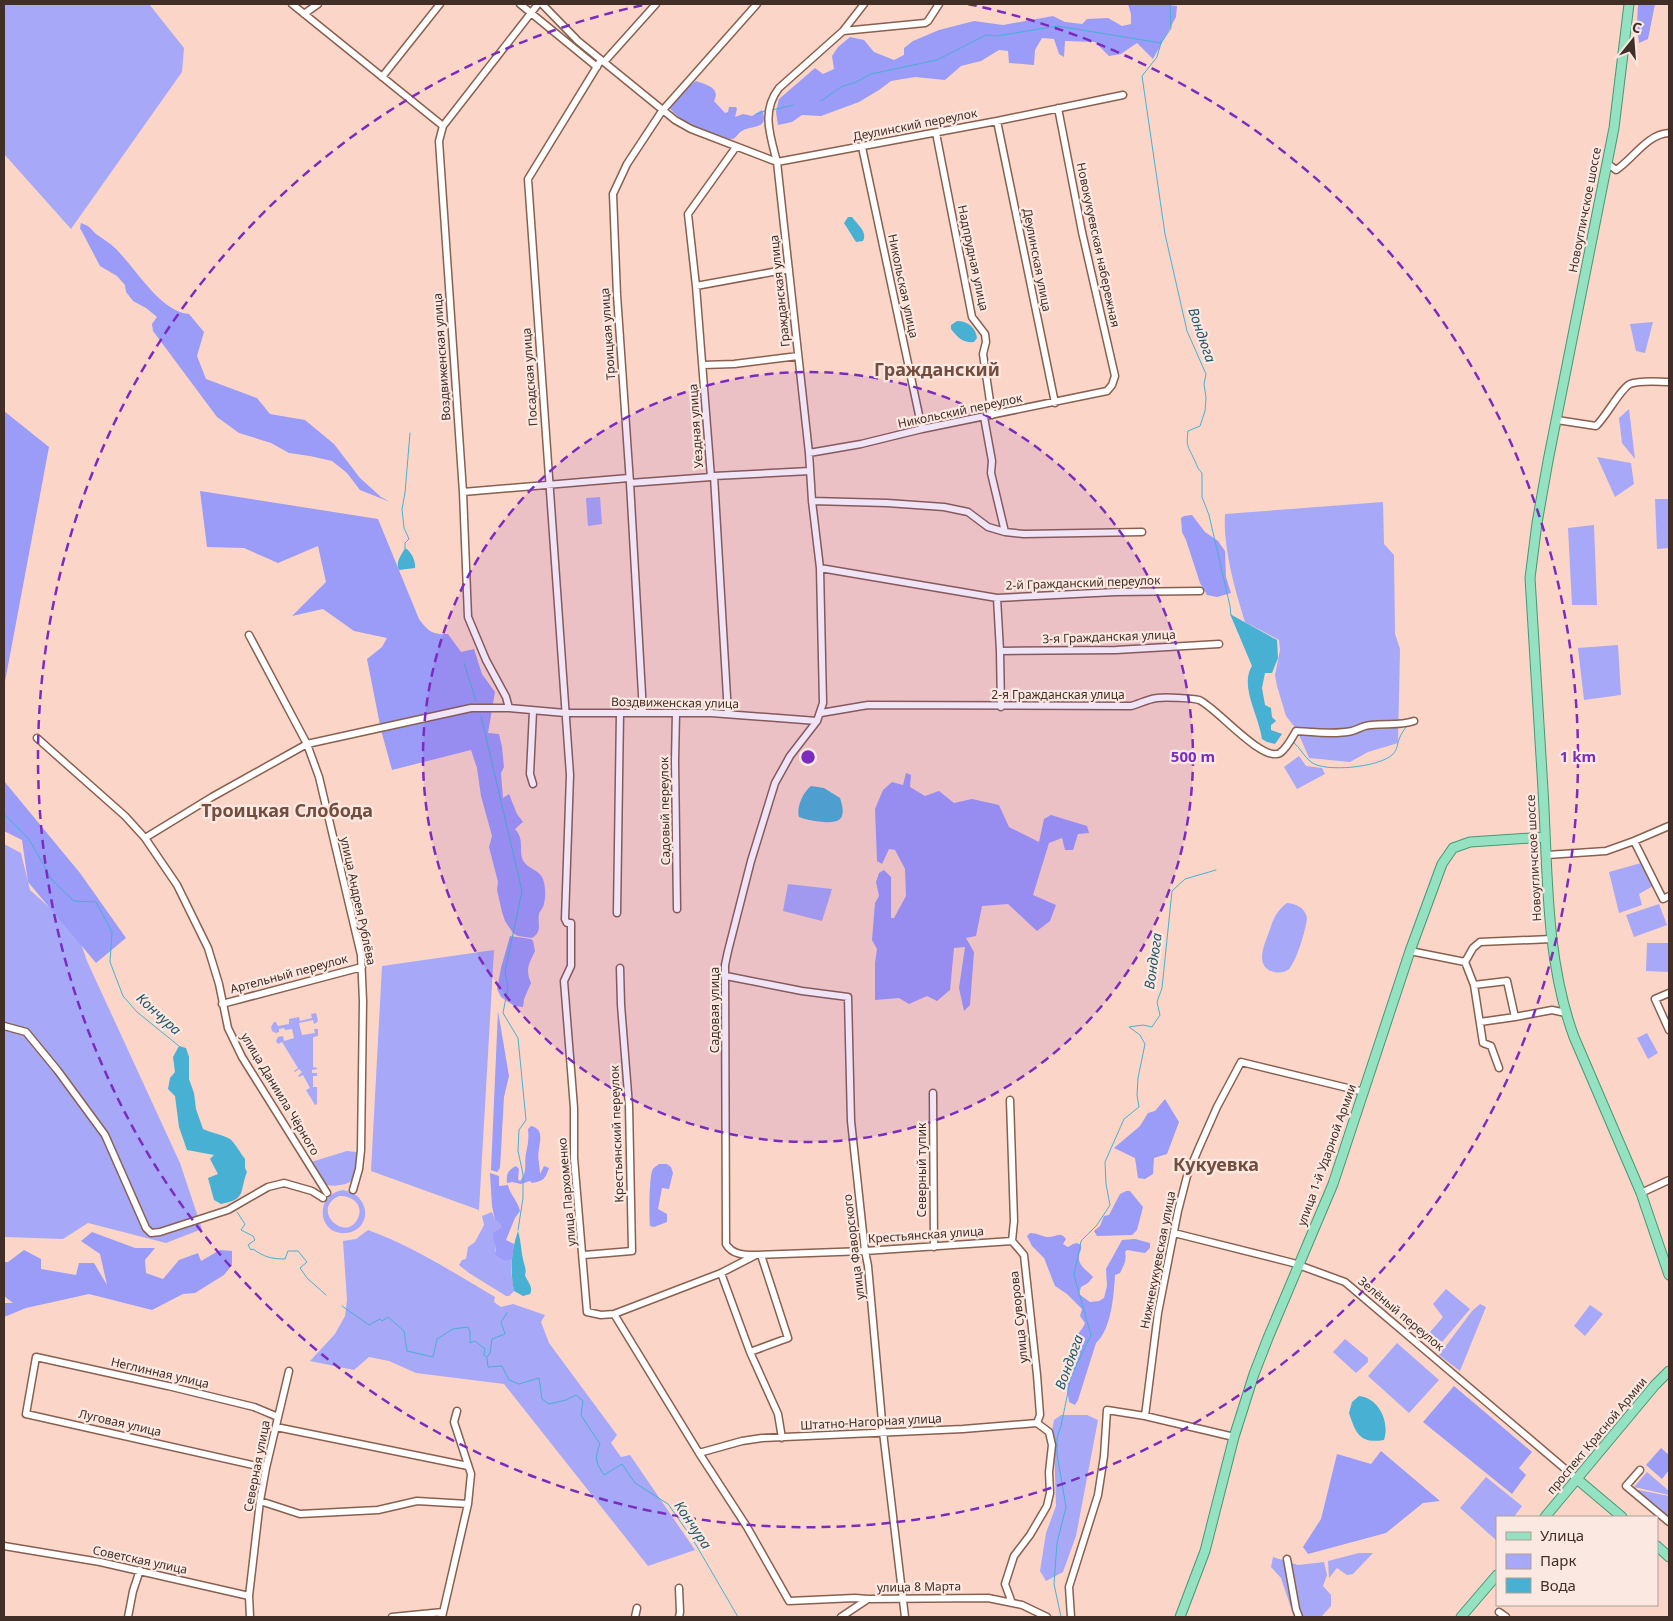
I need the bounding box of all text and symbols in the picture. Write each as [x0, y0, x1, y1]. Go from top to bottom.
north arrow [1608, 15, 1658, 65]
text: С [1630, 17, 1644, 37]
street label: Деулинский переулок [851, 104, 979, 145]
street label: Новоугличское шоссе [1564, 146, 1605, 274]
street label: Новокукуевская набережная [1073, 161, 1124, 329]
street label: Надпрудная улица [954, 203, 993, 312]
street label: Деулинская улица [1019, 207, 1056, 313]
street label: Никольская улица [884, 232, 923, 340]
street label: Гражданская улица [765, 234, 794, 348]
street label: Троицкая улица [596, 287, 619, 381]
street label: Воздвиженская улица [429, 293, 454, 421]
water label: Вондюга [1184, 305, 1221, 365]
street label: Посадская улица [518, 327, 541, 427]
district label: Гражданский [874, 357, 1000, 381]
street label: Уездная улица [684, 383, 707, 469]
street label: Никольский переулок [896, 389, 1024, 432]
street label: 2-й Гражданский переулок [1005, 571, 1161, 594]
street label: 3-я Гражданская улица [1042, 626, 1176, 647]
street label: 2-я Гражданская улица [991, 686, 1125, 703]
street label: Воздвиженская улица [611, 693, 739, 712]
text: 500 m [1171, 746, 1215, 766]
text: 1 km [1560, 746, 1596, 766]
centre of rings [799, 748, 817, 766]
street label: Садовый переулок [655, 756, 674, 866]
street label: Новоугличское шоссе [1522, 794, 1545, 922]
district label: Троицкая Слобода [201, 798, 373, 822]
street label: улица Андрея Рублёва [337, 835, 380, 967]
water label: Вондюга [1139, 931, 1166, 990]
street label: Артельный переулок [228, 949, 350, 997]
street label: Садовая улица [706, 967, 723, 1053]
water label: Кончура [133, 988, 186, 1039]
street label: улица Даниила Чёрного [237, 1029, 324, 1158]
street label: Крестьянский переулок [606, 1064, 627, 1203]
street label: улица 1-й Ударной Армии [1293, 1081, 1360, 1228]
street label: Северный тупик [913, 1122, 930, 1217]
street label: улица Пархоменко [553, 1137, 580, 1247]
district label: Кукуевка [1173, 1152, 1259, 1176]
street label: Нижнекукуевская улица [1136, 1189, 1179, 1330]
street label: улица Фаворского [839, 1193, 868, 1301]
street label: Крестьянская улица [867, 1222, 985, 1247]
street label: улица Суворова [1005, 1270, 1032, 1364]
street label: Зелёный переулок [1355, 1272, 1449, 1355]
water label: Вондюга [1050, 1332, 1087, 1392]
street label: Неглинная улица [109, 1353, 211, 1392]
street label: проспект Красной Армии [1543, 1373, 1651, 1498]
street label: Луговая улица [77, 1405, 163, 1440]
street label: Штатно-Нагорная улица [800, 1409, 942, 1434]
street label: Северная улица [239, 1419, 274, 1513]
water label: Кончура [670, 1497, 716, 1553]
legend [1496, 1516, 1658, 1606]
text: Улица [1540, 1525, 1584, 1545]
street label: Советская улица [91, 1541, 189, 1578]
text: Парк [1540, 1550, 1576, 1570]
text: Вода [1540, 1575, 1576, 1595]
street label: улица 8 Марта [877, 1577, 961, 1596]

